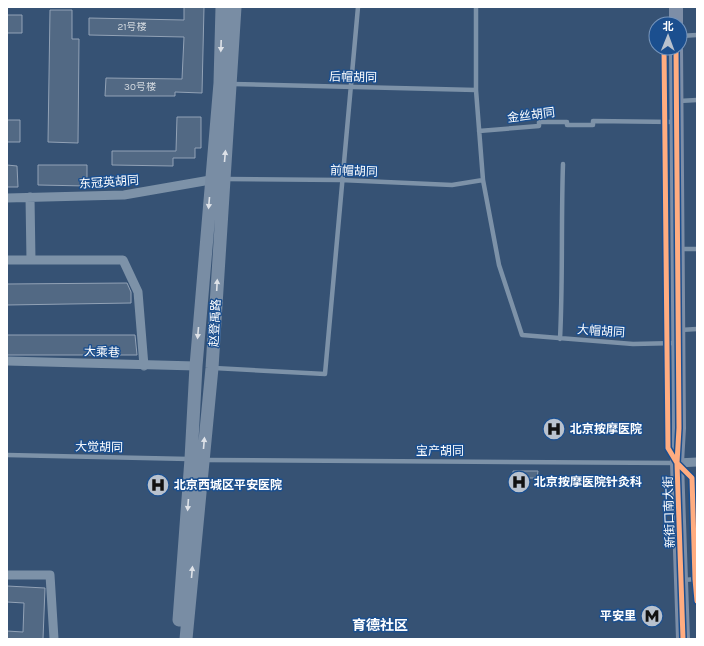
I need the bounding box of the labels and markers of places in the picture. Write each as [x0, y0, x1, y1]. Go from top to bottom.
hospital icon: 北京按摩医院 [541, 416, 567, 442]
place label: 北京按摩医院 [570, 422, 642, 436]
hospital icon: 北京按摩医院针灸科 [506, 469, 532, 495]
hospital icon: 北京西城区平安医院 [145, 472, 171, 498]
place label: 北京按摩医院针灸科 [534, 475, 642, 489]
place label: 北京西城区平安医院 [174, 478, 282, 492]
metro station icon: 平安里 [639, 603, 665, 629]
place label: 平安里 [600, 609, 636, 623]

